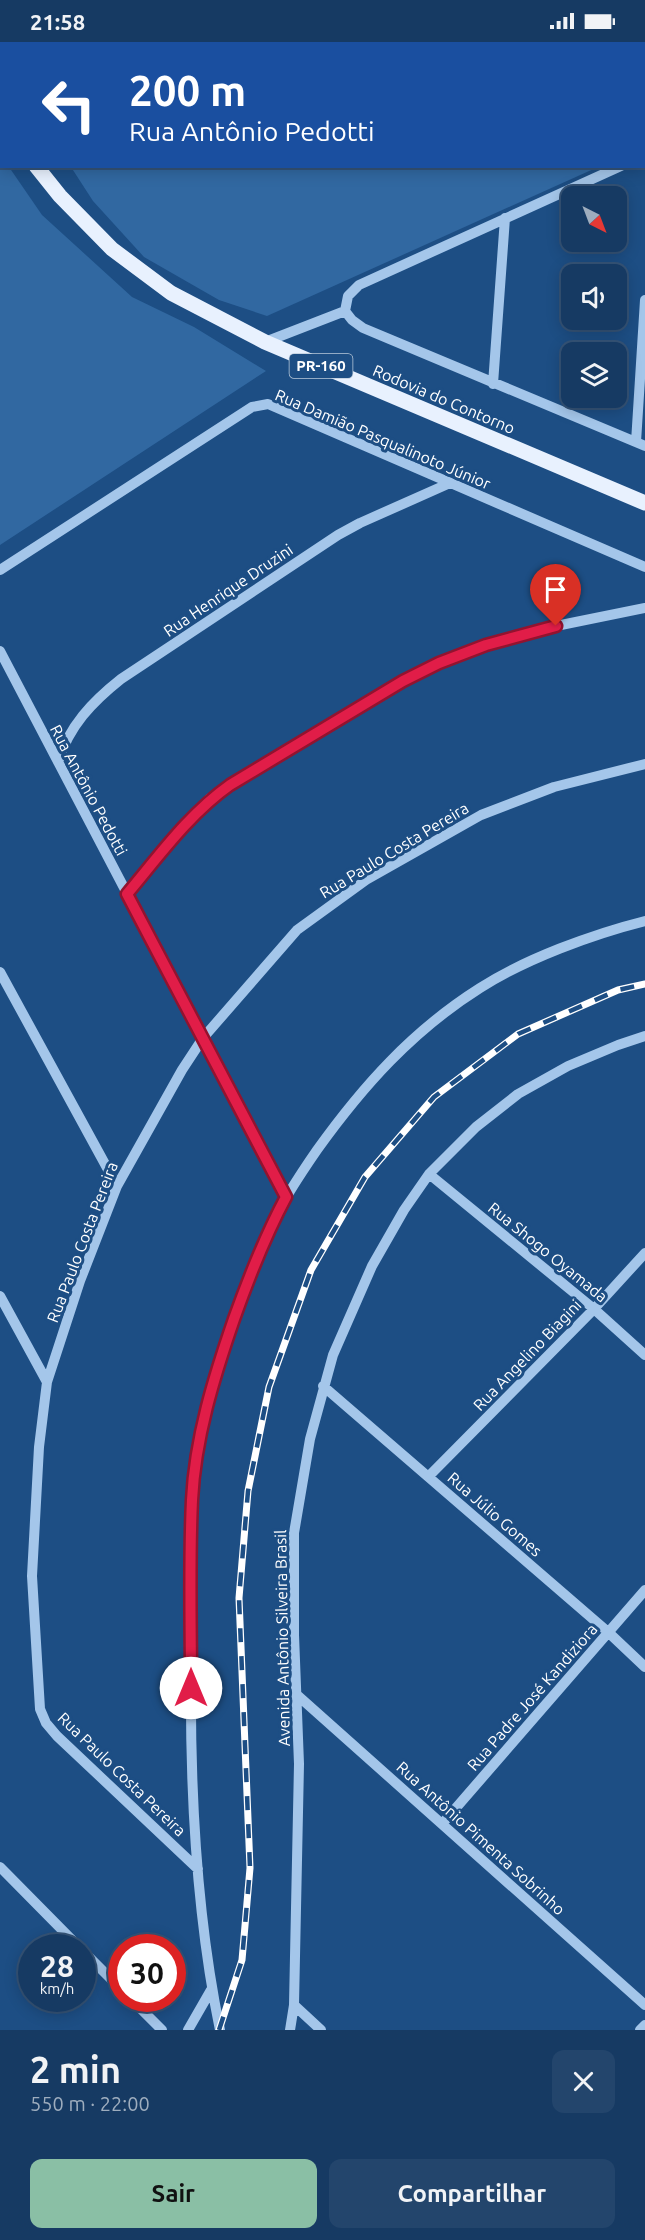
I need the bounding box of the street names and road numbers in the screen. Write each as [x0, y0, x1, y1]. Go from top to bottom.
road number: PR-160 [290, 354, 352, 378]
street label: Rodovia do Contorno [370, 361, 518, 437]
street label: Rua Damião Pasqualinoto Júnior [273, 385, 493, 493]
street label: Rua Henrique Druzini [160, 540, 296, 640]
street label: Rua Antônio Pedotti [47, 722, 131, 858]
street label: Rua Paulo Costa Pereira [316, 798, 472, 902]
street label: Rua Paulo Costa Pereira [43, 1159, 121, 1325]
street label: Rua Shogo Oyamada [485, 1198, 611, 1306]
street label: Rua Angelino Biagini [469, 1296, 585, 1414]
street label: Rua Júlio Gomes [444, 1468, 546, 1560]
street label: Avenida Antônio Silveira Brasil [271, 1530, 293, 1746]
street label: Rua Padre José Kandiziora [463, 1620, 601, 1774]
street label: Rua Paulo Costa Pereira [54, 1708, 190, 1840]
street label: Rua Antônio Pimenta Sobrinho [393, 1758, 569, 1918]

